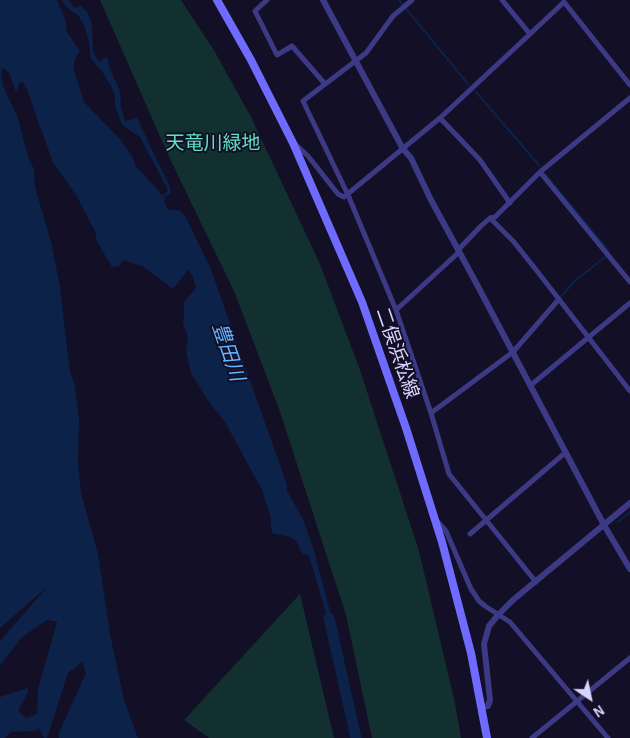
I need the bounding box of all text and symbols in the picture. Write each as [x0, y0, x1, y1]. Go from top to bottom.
park label: 天竜川緑地 [166, 132, 260, 154]
street label: 二俣浜松線 [371, 304, 423, 402]
water label: 豊田川 [207, 320, 249, 384]
north arrow [565, 673, 615, 723]
text: N [590, 702, 606, 719]

